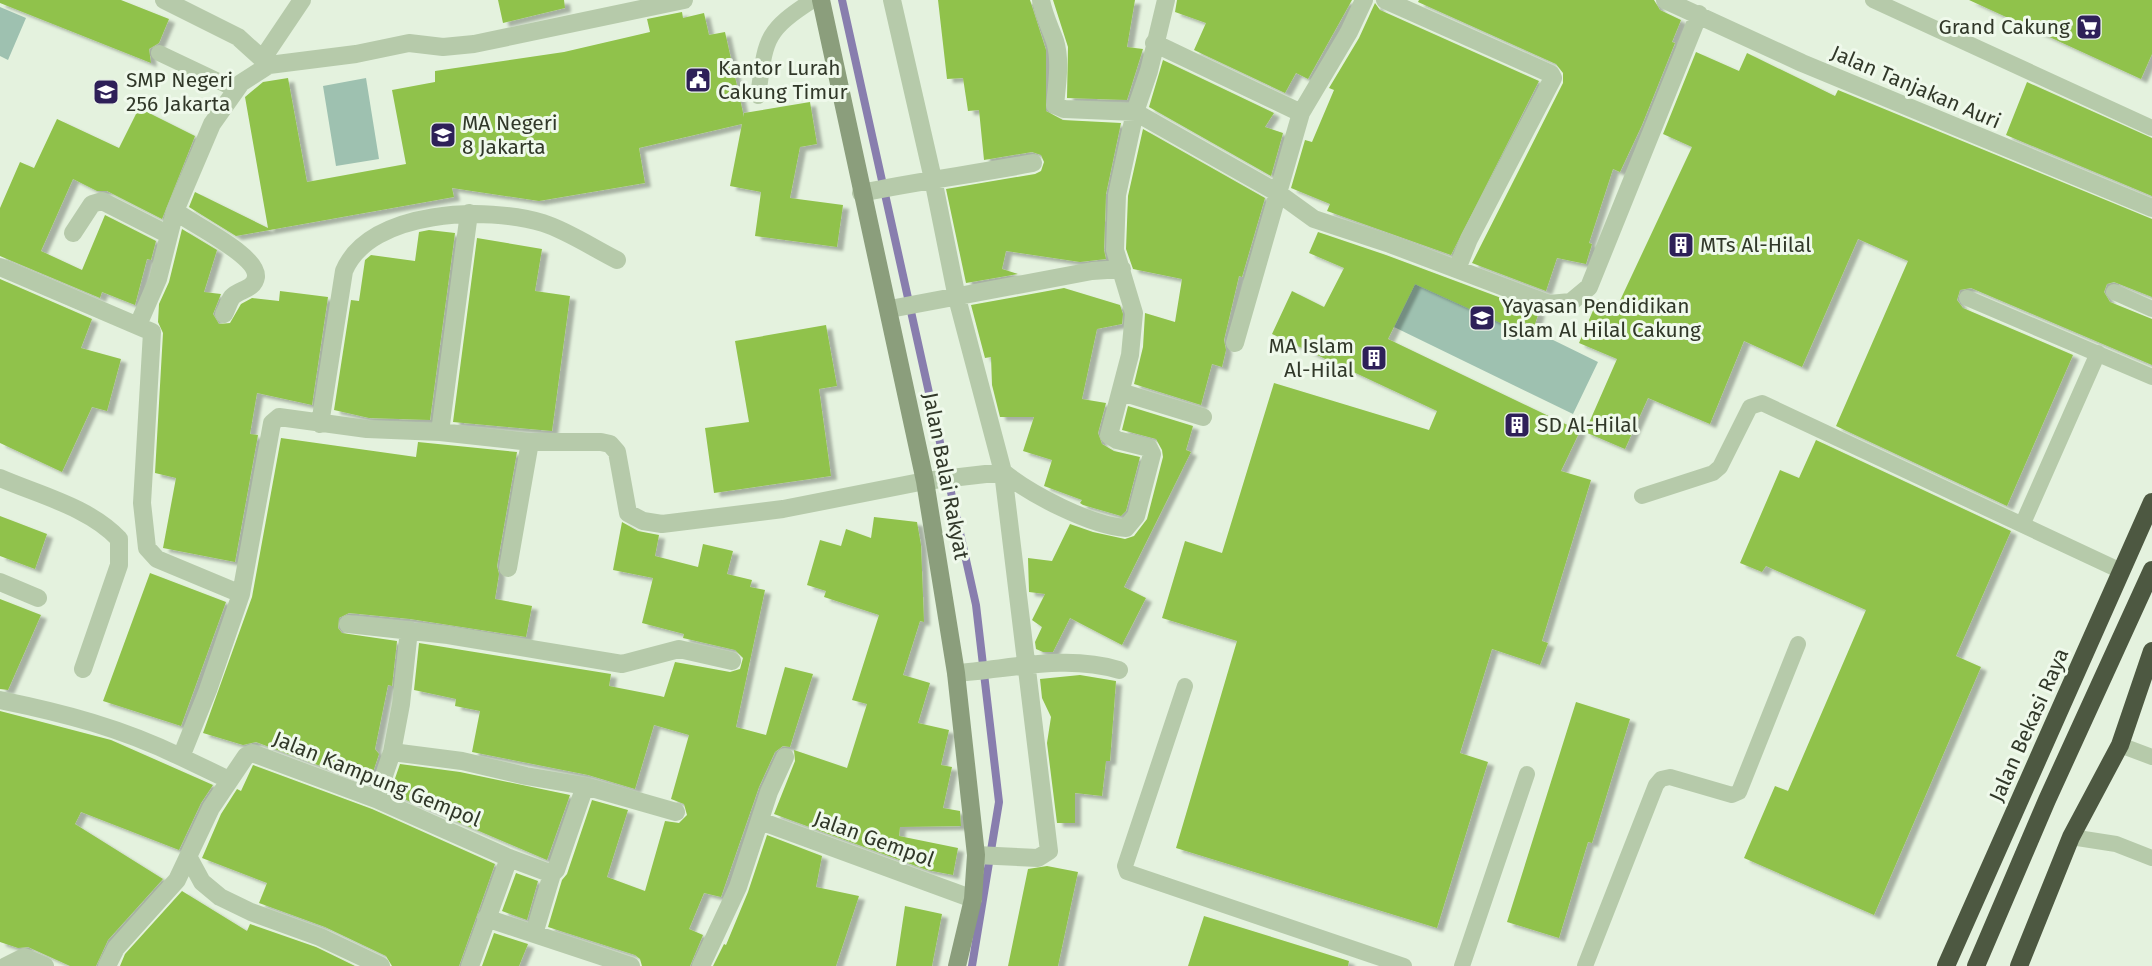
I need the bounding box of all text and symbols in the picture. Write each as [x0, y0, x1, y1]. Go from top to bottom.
supermarket icon: Grand Cakung [2074, 12, 2104, 42]
place label: Grand Cakung [1938, 14, 2070, 40]
street label: Jalan Tanjakan Auri [1827, 40, 2005, 134]
place label: Kantor Lurah Cakung Timur [718, 55, 848, 105]
public building icon: Kantor Lurah Cakung Timur [683, 65, 713, 95]
place label: SMP Negeri 256 Jakarta [126, 67, 233, 117]
school or university icon: SMP Negeri 256 Jakarta [91, 77, 121, 107]
place label: MA Negeri 8 Jakarta [462, 110, 558, 160]
school or university icon: MA Negeri 8 Jakarta [428, 120, 458, 150]
building icon: MTs Al-Hilal [1666, 230, 1696, 260]
place label: MTs Al-Hilal [1700, 232, 1811, 258]
place label: Yayasan Pendidikan Islam Al Hilal Cakung [1502, 293, 1701, 343]
school or university icon: Yayasan Pendidikan Islam Al Hilal Cakung [1467, 303, 1497, 333]
place label: MA Islam Al-Hilal [1269, 333, 1354, 383]
building icon: MA Islam Al-Hilal [1359, 343, 1389, 373]
street label: Jalan Balai Rakyat [917, 390, 975, 562]
building icon: SD Al-Hilal [1502, 410, 1532, 440]
place label: SD Al-Hilal [1537, 412, 1638, 438]
street label: Jalan Bekasi Raya [1984, 644, 2074, 806]
street label: Jalan Kampung Gempol [269, 725, 485, 833]
street label: Jalan Gempol [810, 805, 938, 873]

